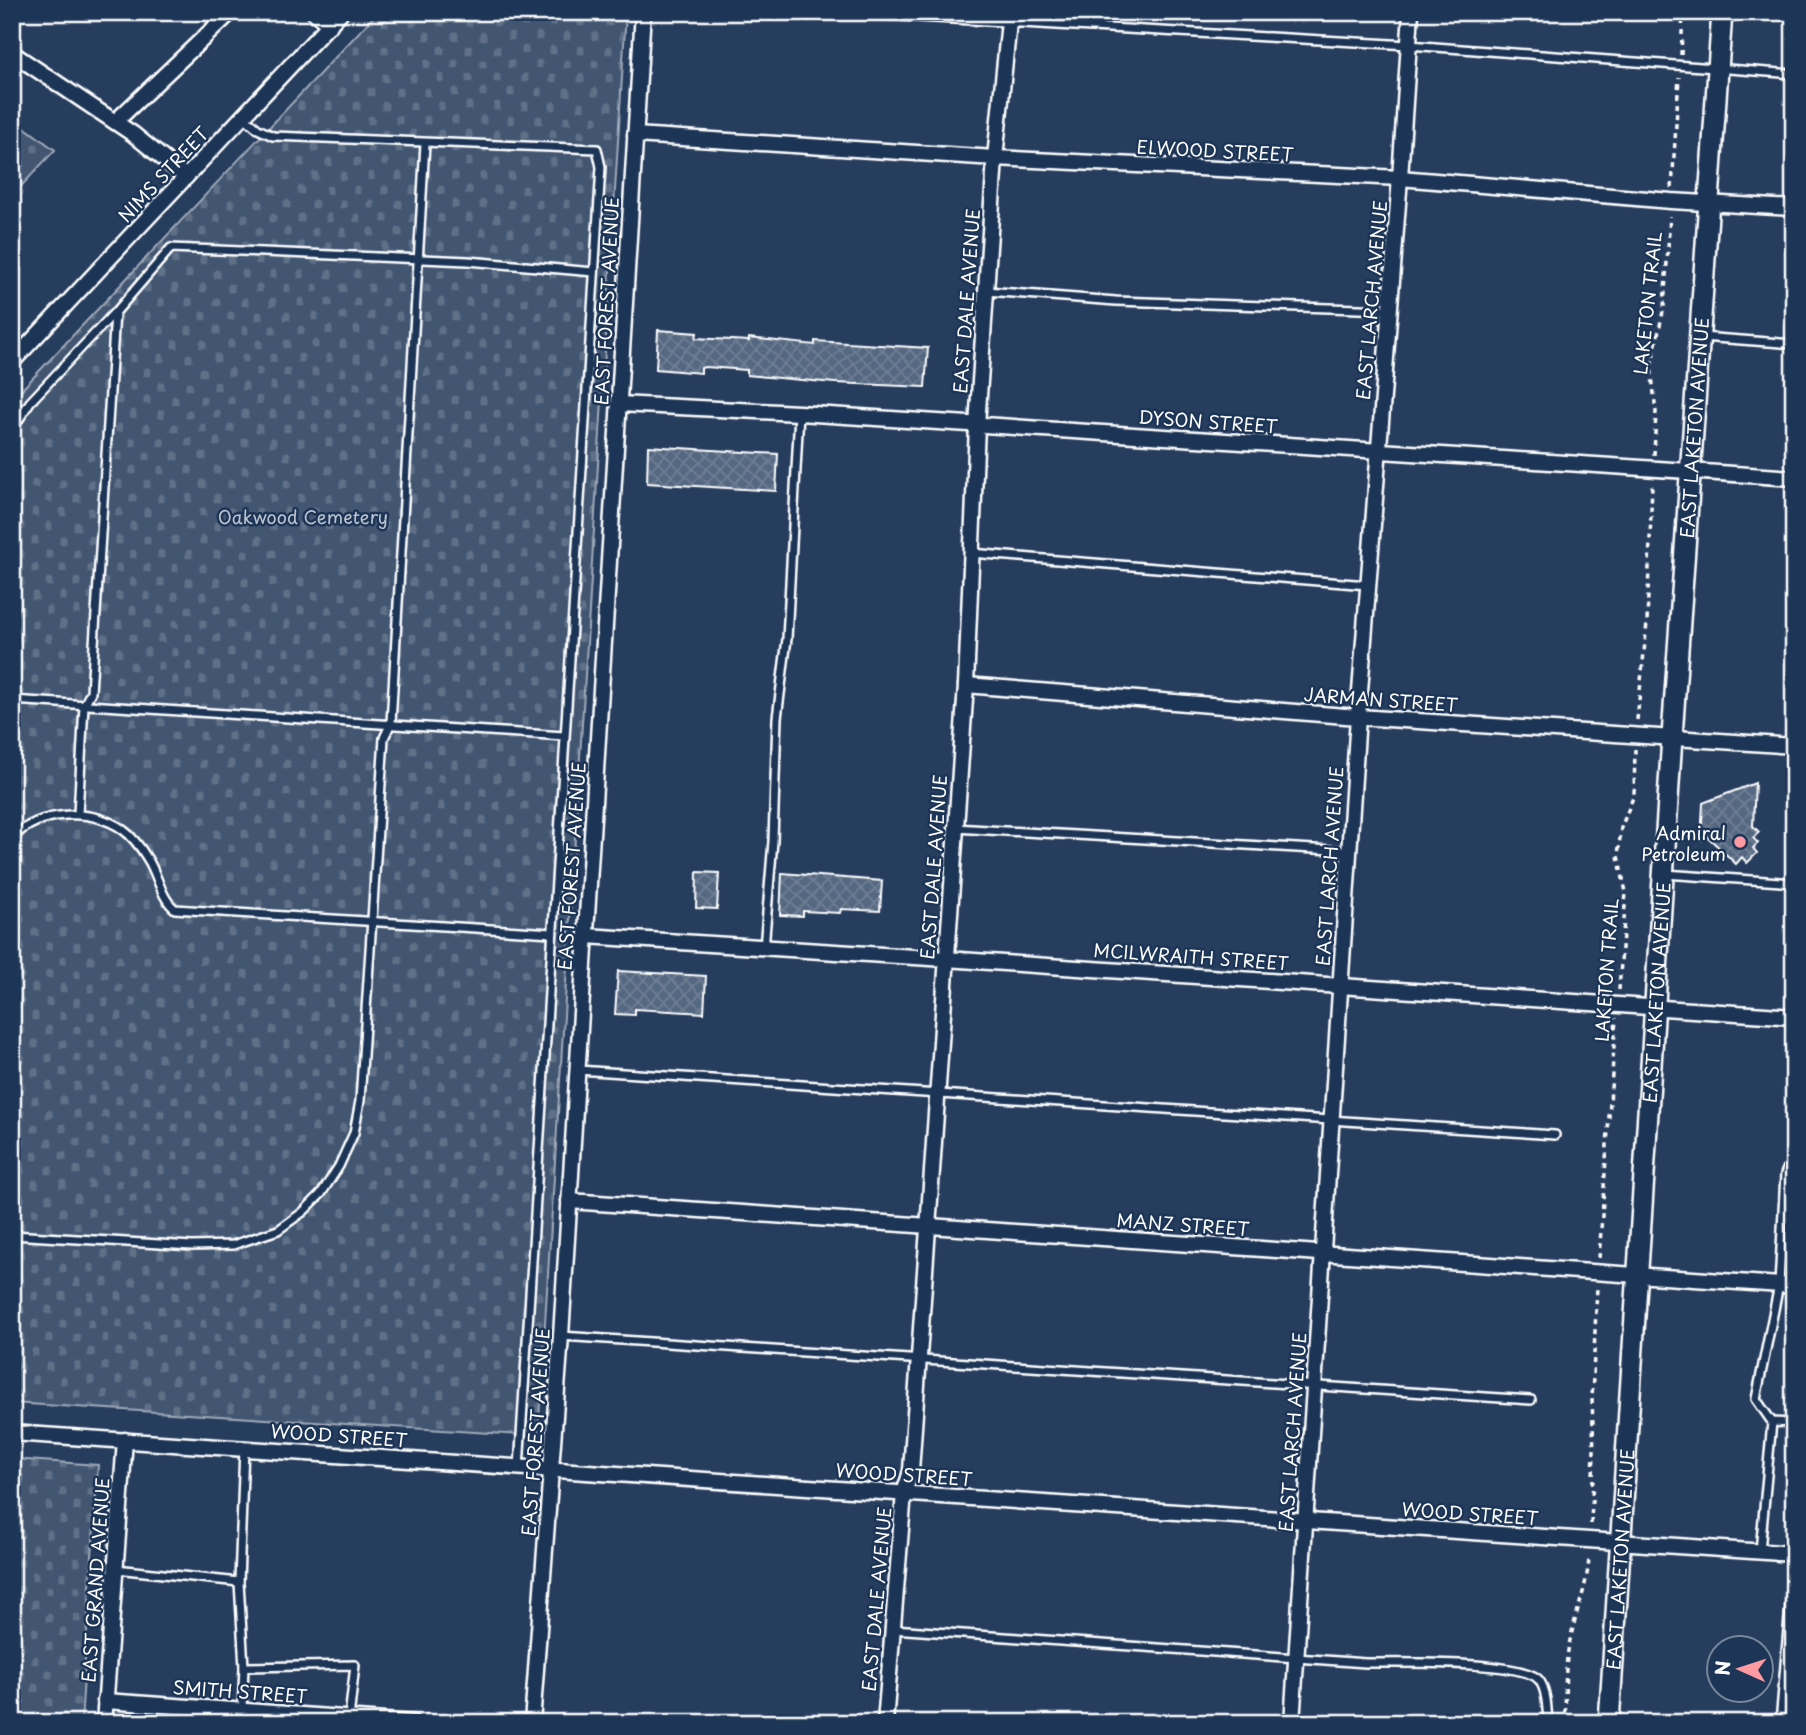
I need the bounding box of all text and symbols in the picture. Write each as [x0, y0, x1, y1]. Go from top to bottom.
street label: NIMS STREET [111, 120, 215, 228]
street label: ELWOOD STREET [1136, 132, 1295, 168]
street label: EAST FOREST AVENUE [587, 196, 625, 406]
street label: EAST LARCH AVENUE [1349, 199, 1393, 401]
street label: EAST DALE AVENUE [946, 208, 986, 394]
street label: LAKETON TRAIL [1626, 230, 1668, 376]
street label: EAST LAKETON AVENUE [1672, 316, 1714, 539]
street label: DYSON STREET [1137, 403, 1279, 439]
park label: Oakwood Cemetery [218, 503, 388, 530]
street label: JARMAN STREET [1303, 680, 1460, 718]
street label: EAST FOREST AVENUE [550, 761, 592, 971]
street label: EAST LARCH AVENUE [1309, 765, 1349, 967]
street label: EAST DALE AVENUE [913, 774, 953, 960]
place label: Admiral Petroleum [1641, 819, 1726, 867]
marker: Admiral Petroleum [1732, 834, 1748, 850]
street label: EAST LAKETON AVENUE [1635, 881, 1676, 1104]
street label: LAKETON TRAIL [1588, 897, 1624, 1043]
street label: MCILWRAITH STREET [1093, 936, 1289, 976]
street label: MANZ STREET [1116, 1206, 1251, 1242]
street label: EAST FOREST AVENUE [514, 1327, 556, 1537]
street label: EAST LARCH AVENUE [1272, 1331, 1312, 1533]
street label: WOOD STREET [270, 1417, 409, 1453]
street label: EAST LAKETON AVENUE [1599, 1448, 1640, 1671]
street label: WOOD STREET [835, 1456, 974, 1492]
street label: EAST GRAND AVENUE [74, 1477, 116, 1683]
street label: WOOD STREET [1401, 1495, 1540, 1531]
street label: EAST DALE AVENUE [854, 1506, 898, 1692]
north arrow [1704, 1634, 1774, 1704]
text: N [1708, 1660, 1736, 1676]
street label: SMITH STREET [172, 1673, 308, 1709]

